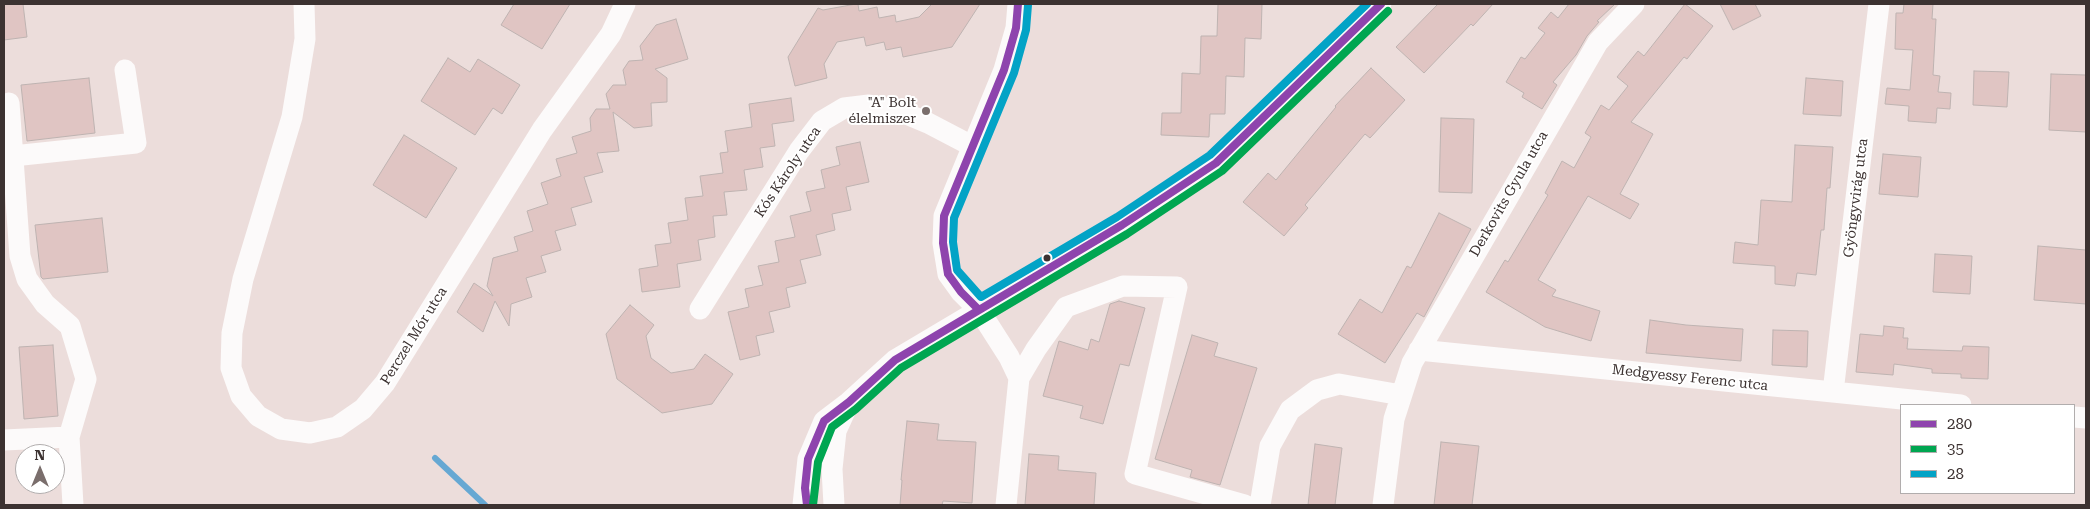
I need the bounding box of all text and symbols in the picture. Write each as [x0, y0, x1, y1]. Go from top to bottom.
place label: "A" Bolt élelmiszer [848, 95, 916, 128]
marker: "A" Bolt élelmiszer [920, 105, 932, 117]
street label: Kós Károly utca [751, 123, 825, 221]
street label: Derkovits Gyula utca [1466, 128, 1552, 260]
street label: Gyöngyvirág utca [1840, 137, 1872, 259]
unlabelled marker [1042, 253, 1052, 263]
street label: Perczel Mór utca [377, 284, 451, 388]
street label: Medgyessy Ferenc utca [1611, 361, 1769, 395]
legend [1900, 404, 2075, 494]
text: 280 [1947, 415, 1972, 433]
text: 35 [1947, 440, 1964, 458]
north arrow [15, 444, 65, 494]
text: N [35, 447, 45, 463]
text: 28 [1947, 465, 1964, 483]

